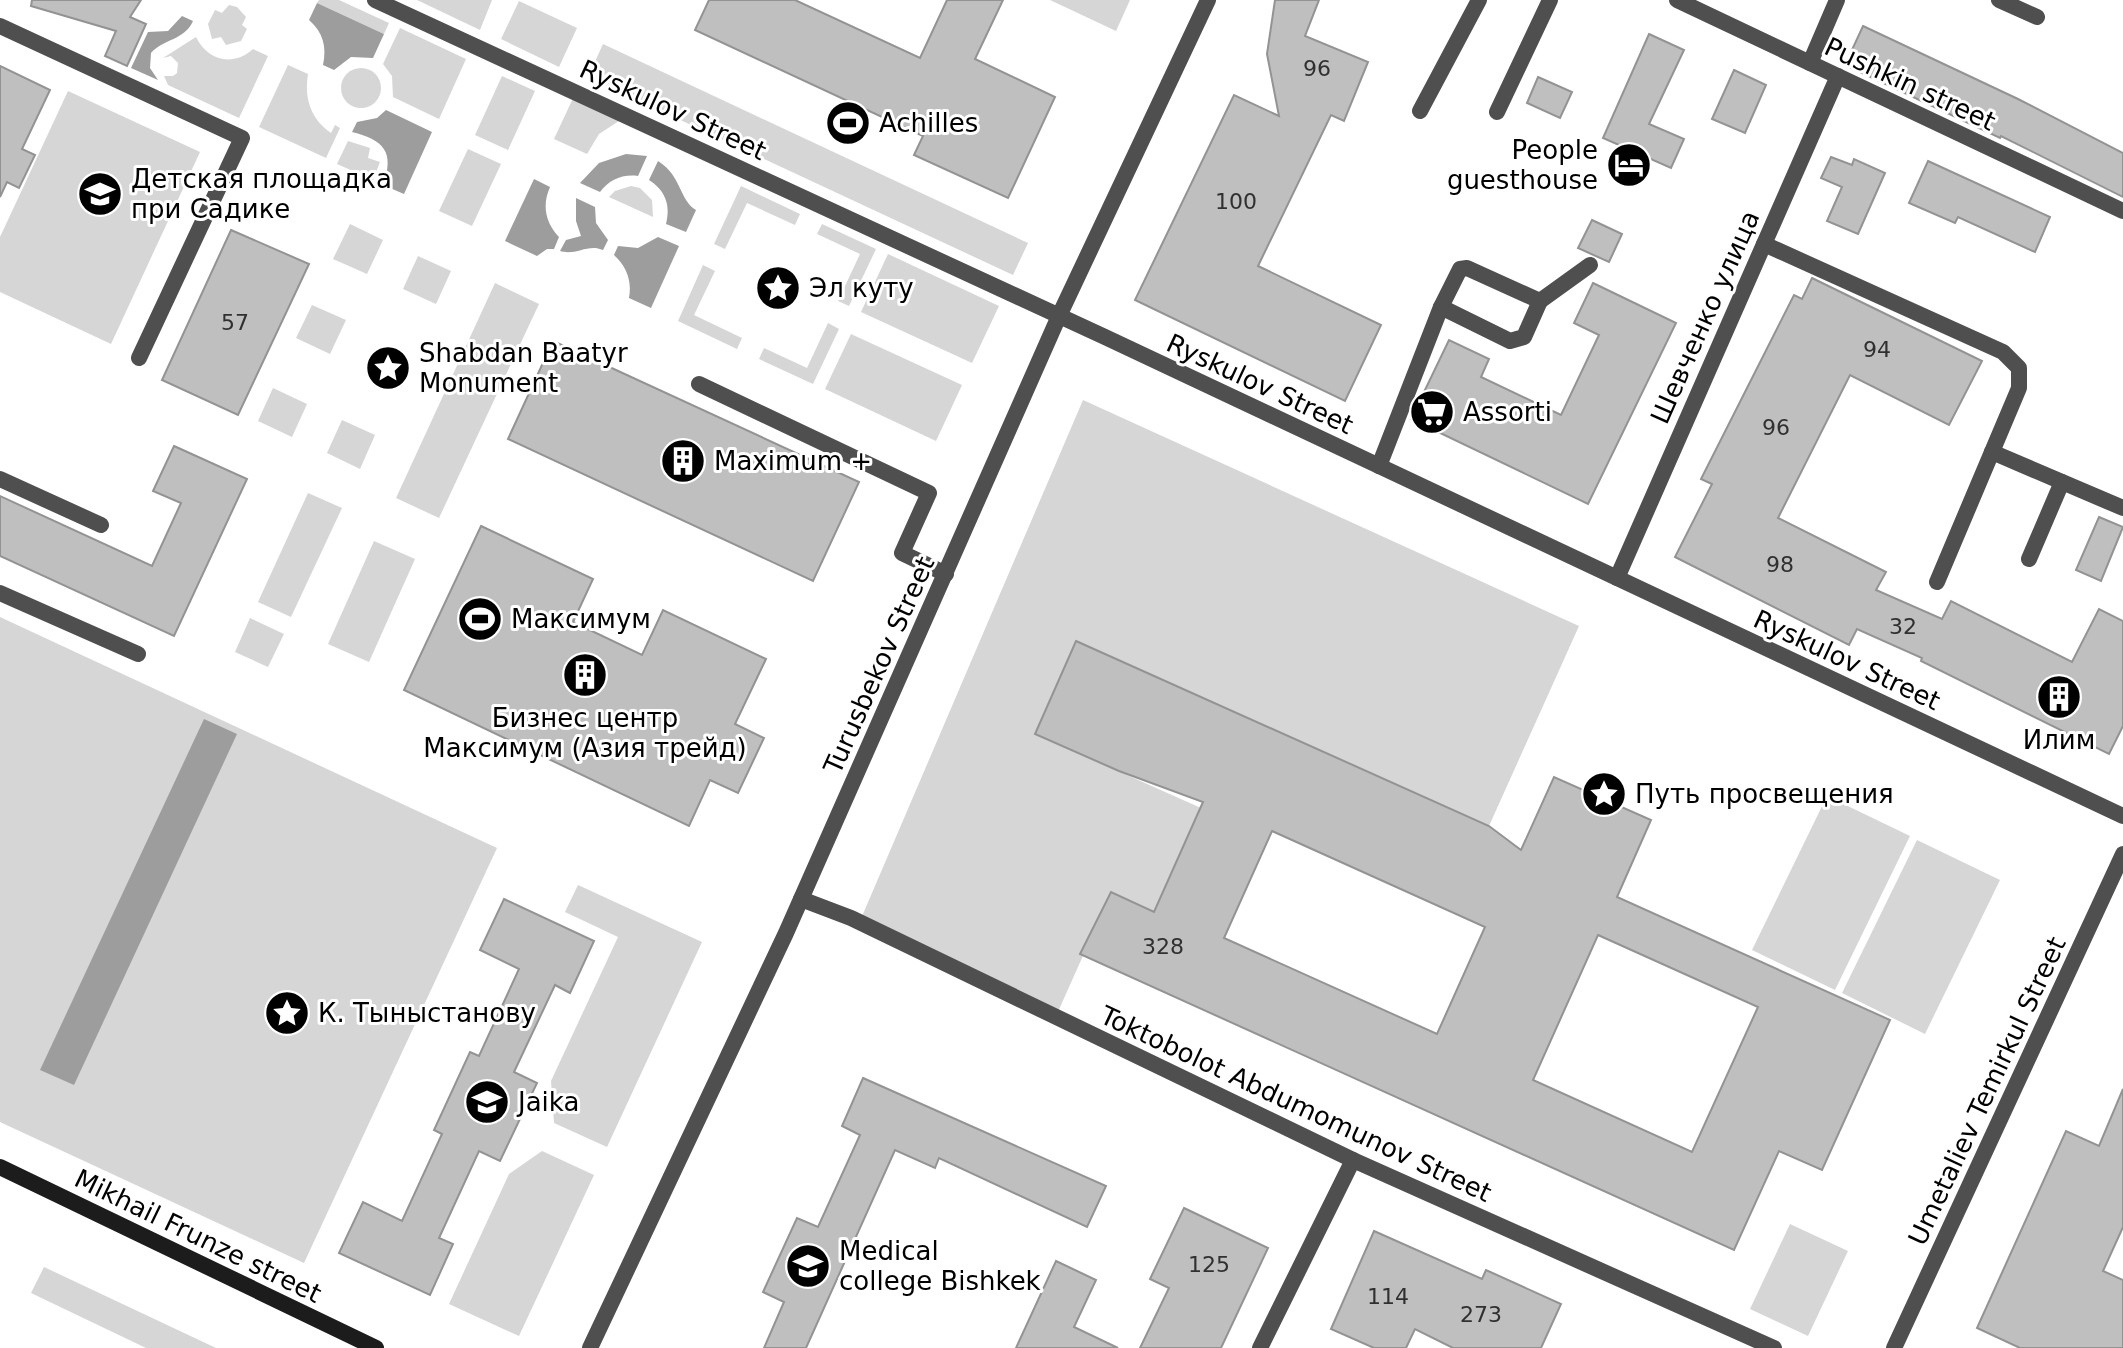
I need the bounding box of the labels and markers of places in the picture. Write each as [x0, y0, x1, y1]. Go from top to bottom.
sports icon: Achilles [824, 99, 872, 147]
place label: Achilles [879, 108, 978, 138]
place label: People guesthouse [1447, 135, 1598, 195]
hotel icon: People guesthouse [1605, 141, 1653, 189]
place label: Детская площадка при Садике [131, 164, 392, 224]
school or university icon: Детская площадка при Садике [76, 170, 124, 218]
place icon: Эл куту [754, 264, 802, 312]
place label: Эл куту [809, 273, 914, 303]
place label: Shabdan Baatyr Monument [419, 338, 628, 398]
place icon: Shabdan Baatyr Monument [364, 344, 412, 392]
supermarket icon: Assorti [1408, 388, 1456, 436]
place label: Assorti [1463, 397, 1552, 427]
building icon: Maximum + [659, 437, 707, 485]
place label: Maximum + [714, 446, 872, 476]
sports icon: Максимум [456, 595, 504, 643]
place label: Максимум [511, 604, 651, 634]
building icon: Бизнес центр Максимум (Азия трейд) [561, 651, 609, 699]
building icon: Илим [2035, 673, 2083, 721]
place label: Бизнес центр Максимум (Азия трейд) [423, 703, 747, 763]
place label: Илим [2023, 725, 2095, 755]
place icon: Путь просвещения [1580, 770, 1628, 818]
place label: Путь просвещения [1635, 779, 1894, 809]
place icon: К. Тыныстанову [263, 989, 311, 1037]
place label: К. Тыныстанову [318, 998, 536, 1028]
school or university icon: Jaika [463, 1078, 511, 1126]
place label: Jaika [516, 1087, 579, 1117]
place label: Medical college Bishkek [839, 1236, 1041, 1296]
school or university icon: Medical college Bishkek [784, 1242, 832, 1290]

